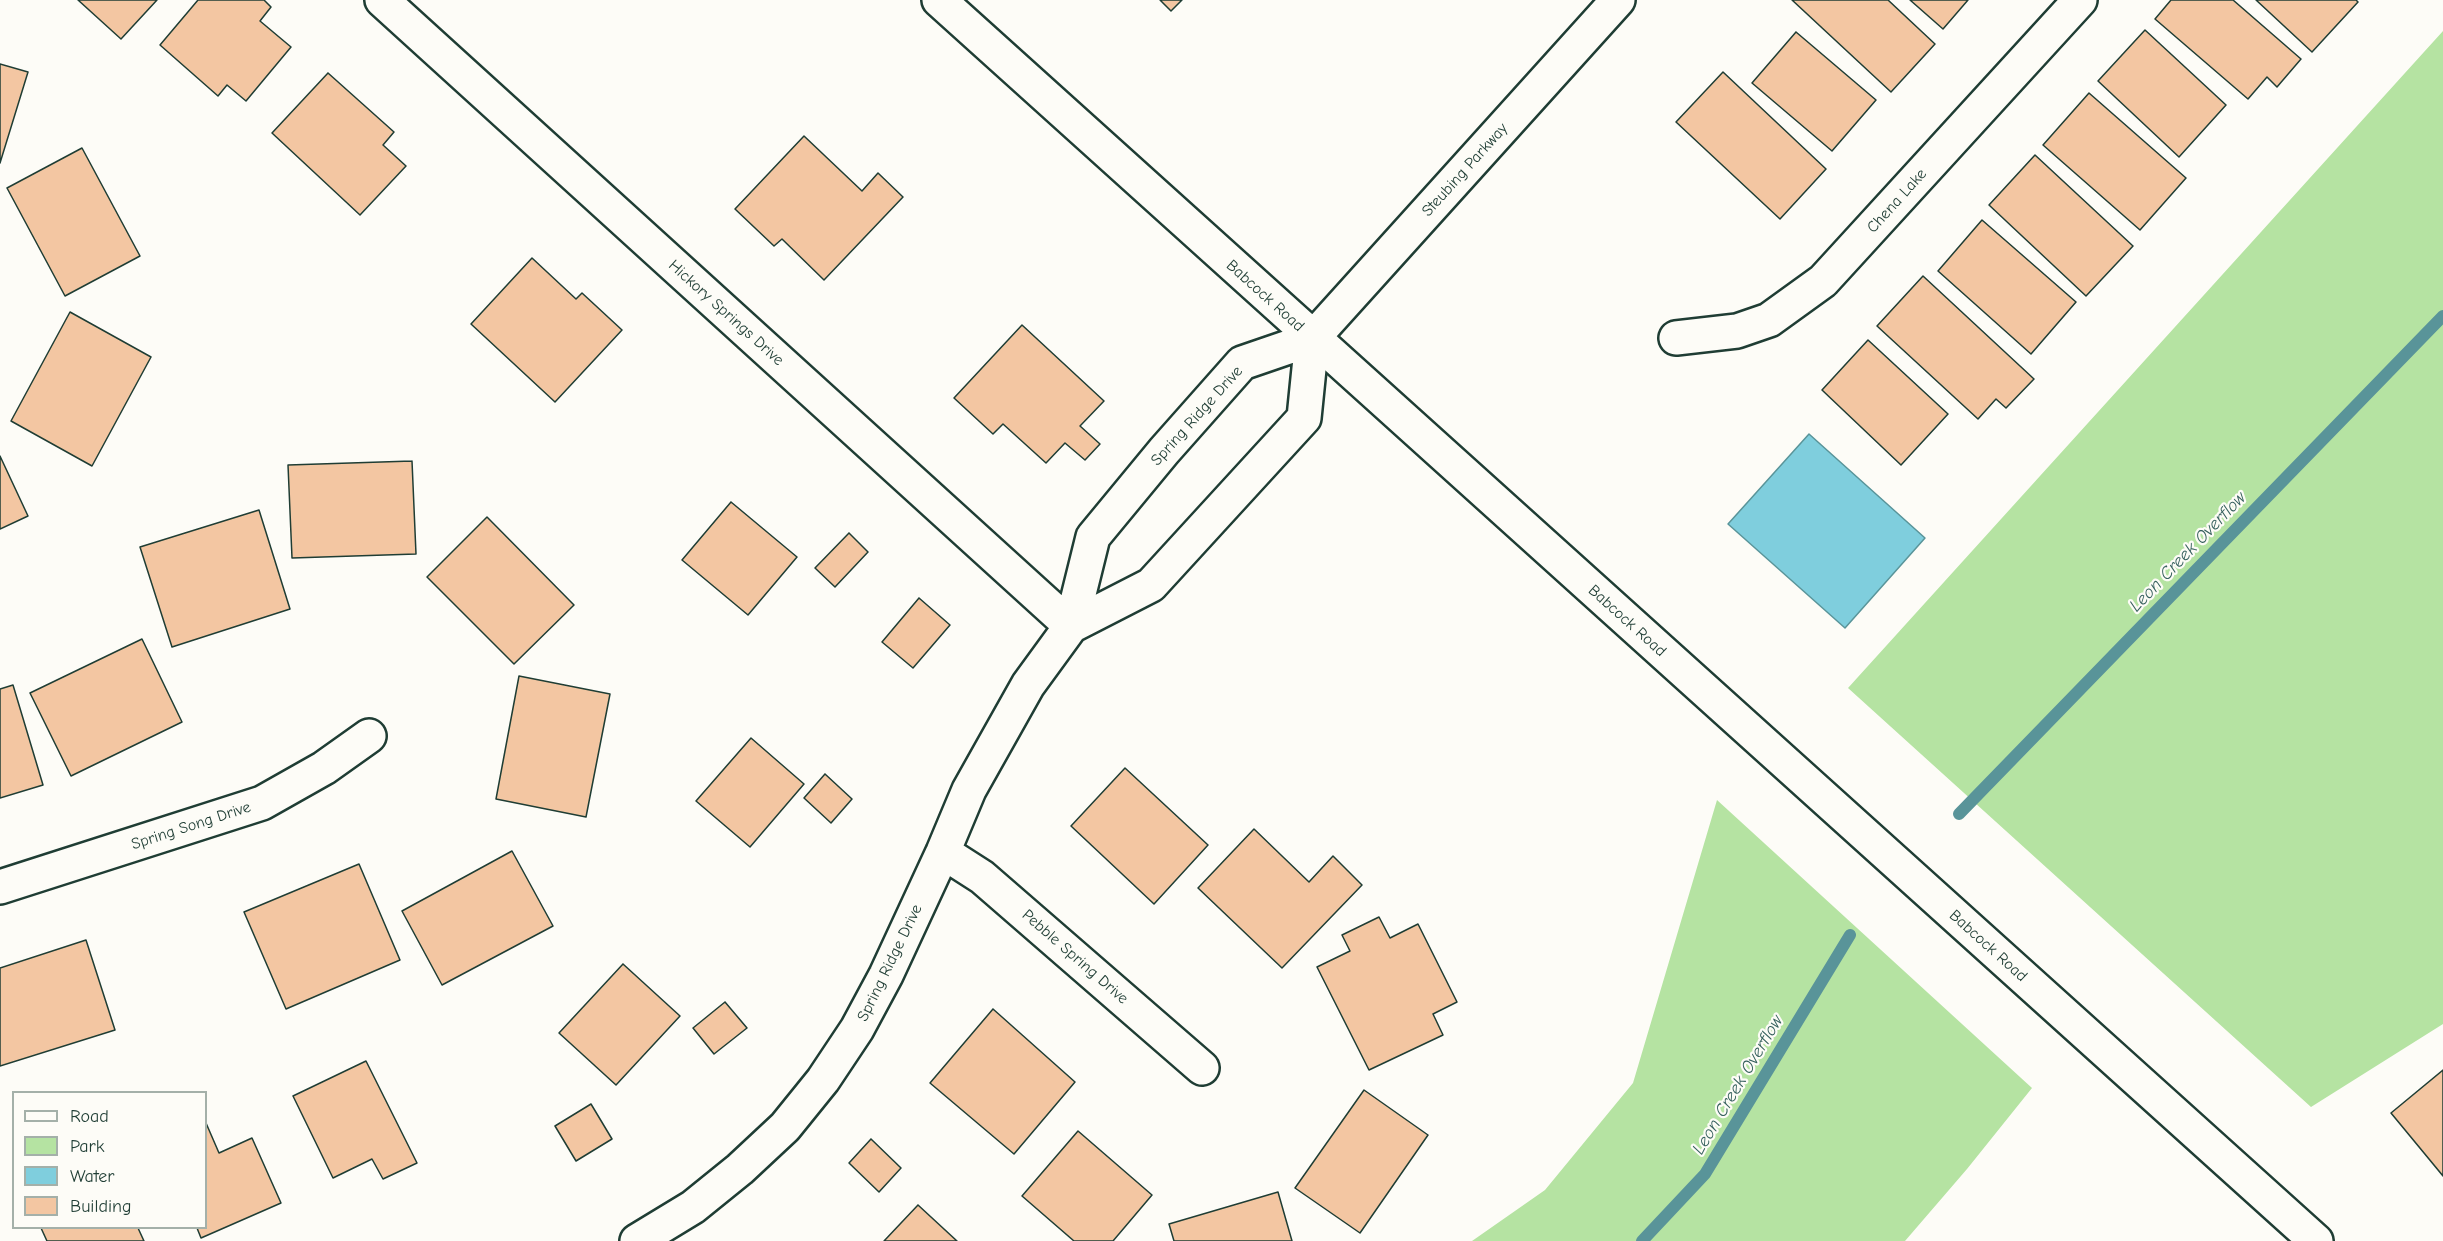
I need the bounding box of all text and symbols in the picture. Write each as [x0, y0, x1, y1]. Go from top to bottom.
street label: Steubing Parkway [1418, 119, 1512, 221]
street label: Chena Lake [1863, 165, 1931, 237]
street label: Hickory Springs Drive [664, 256, 788, 370]
street label: Babcock Road [1222, 256, 1308, 336]
street label: Spring Ridge Drive [1147, 362, 1247, 470]
water label: Leon Creek Overflow [2125, 488, 2251, 616]
street label: Babcock Road [1584, 581, 1670, 661]
street label: Spring Song Drive [129, 798, 253, 854]
street label: Spring Ridge Drive [853, 901, 927, 1025]
street label: Pebble Spring Drive [1018, 906, 1132, 1008]
street label: Babcock Road [1945, 906, 2031, 986]
water label: Leon Creek Overflow [1688, 1012, 1788, 1158]
legend [12, 1091, 207, 1229]
text: Road [70, 1106, 109, 1127]
text: Park [70, 1136, 104, 1157]
text: Water [70, 1166, 114, 1187]
text: Building [70, 1196, 132, 1217]

